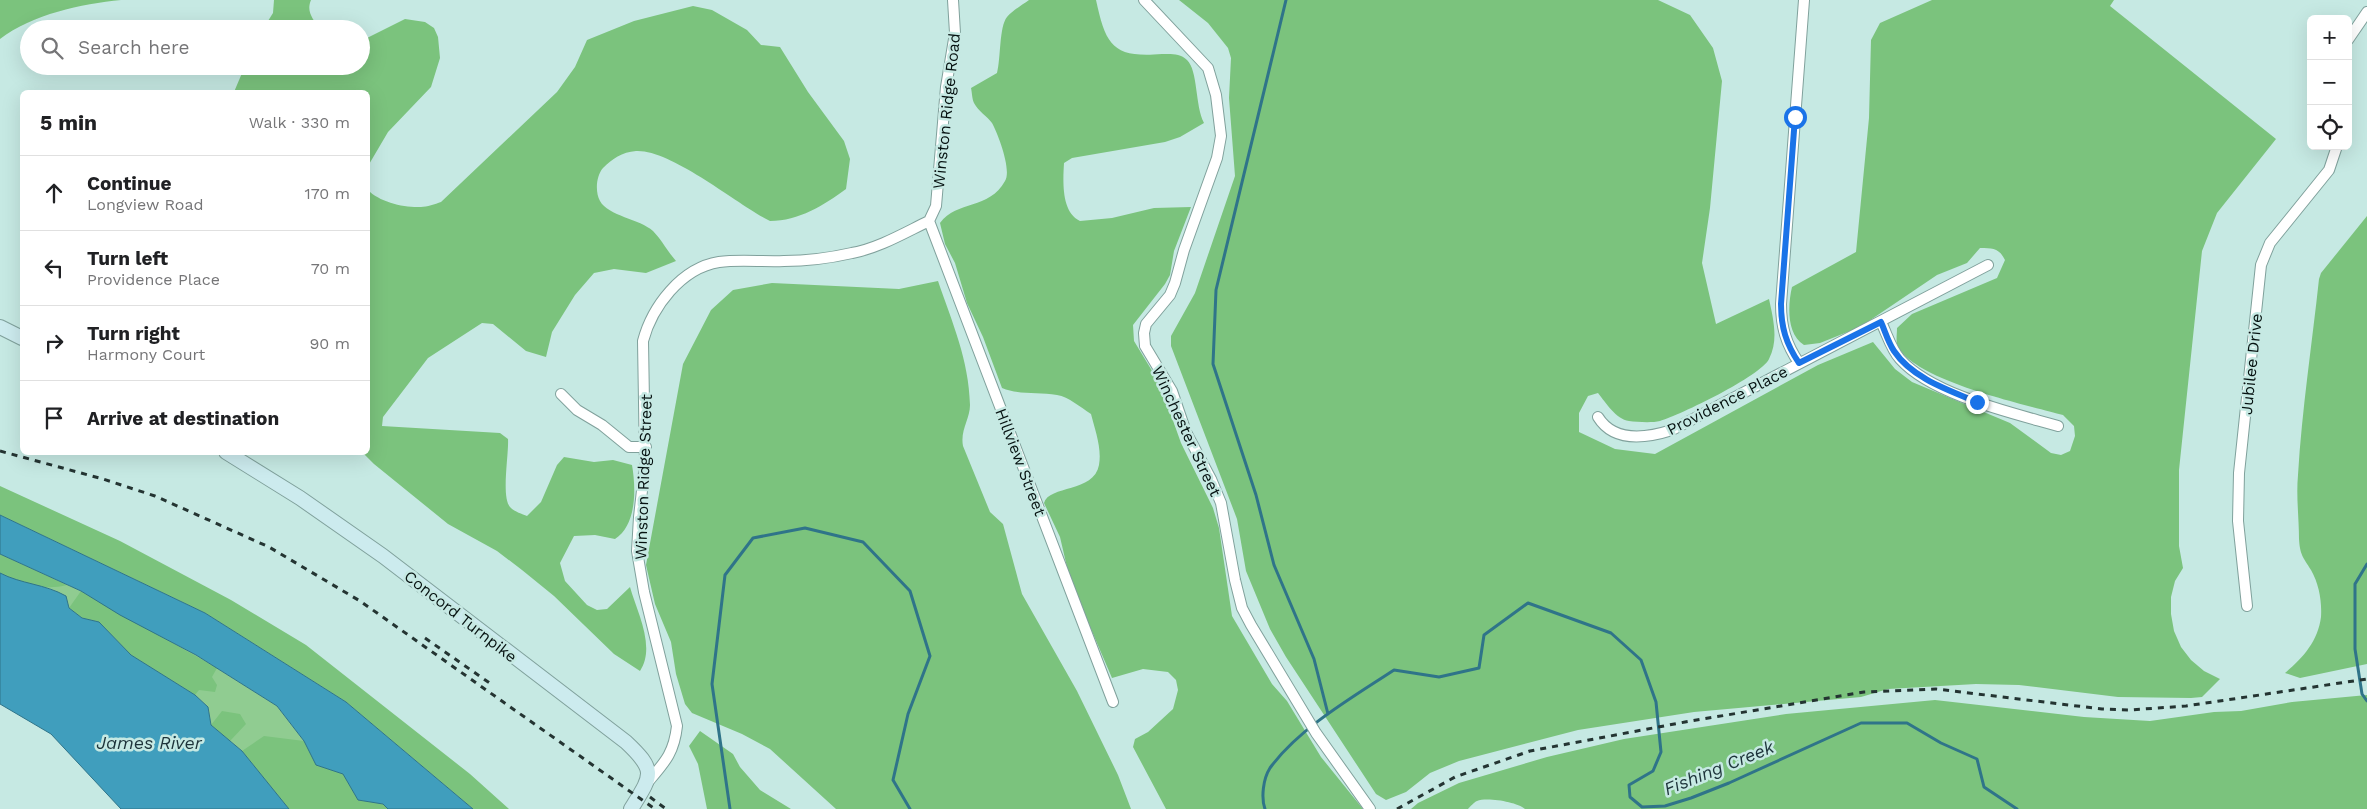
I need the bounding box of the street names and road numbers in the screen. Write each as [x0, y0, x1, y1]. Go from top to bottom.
street label: Winston Ridge Road [929, 32, 964, 190]
street label: Jubilee Drive [2237, 312, 2266, 416]
street label: Providence Place [1664, 362, 1791, 439]
street label: Winchester Street [1148, 363, 1225, 500]
street label: Winston Ridge Street [631, 394, 656, 560]
street label: Hillview Street [991, 406, 1050, 519]
street label: Concord Turnpike [401, 567, 521, 666]

